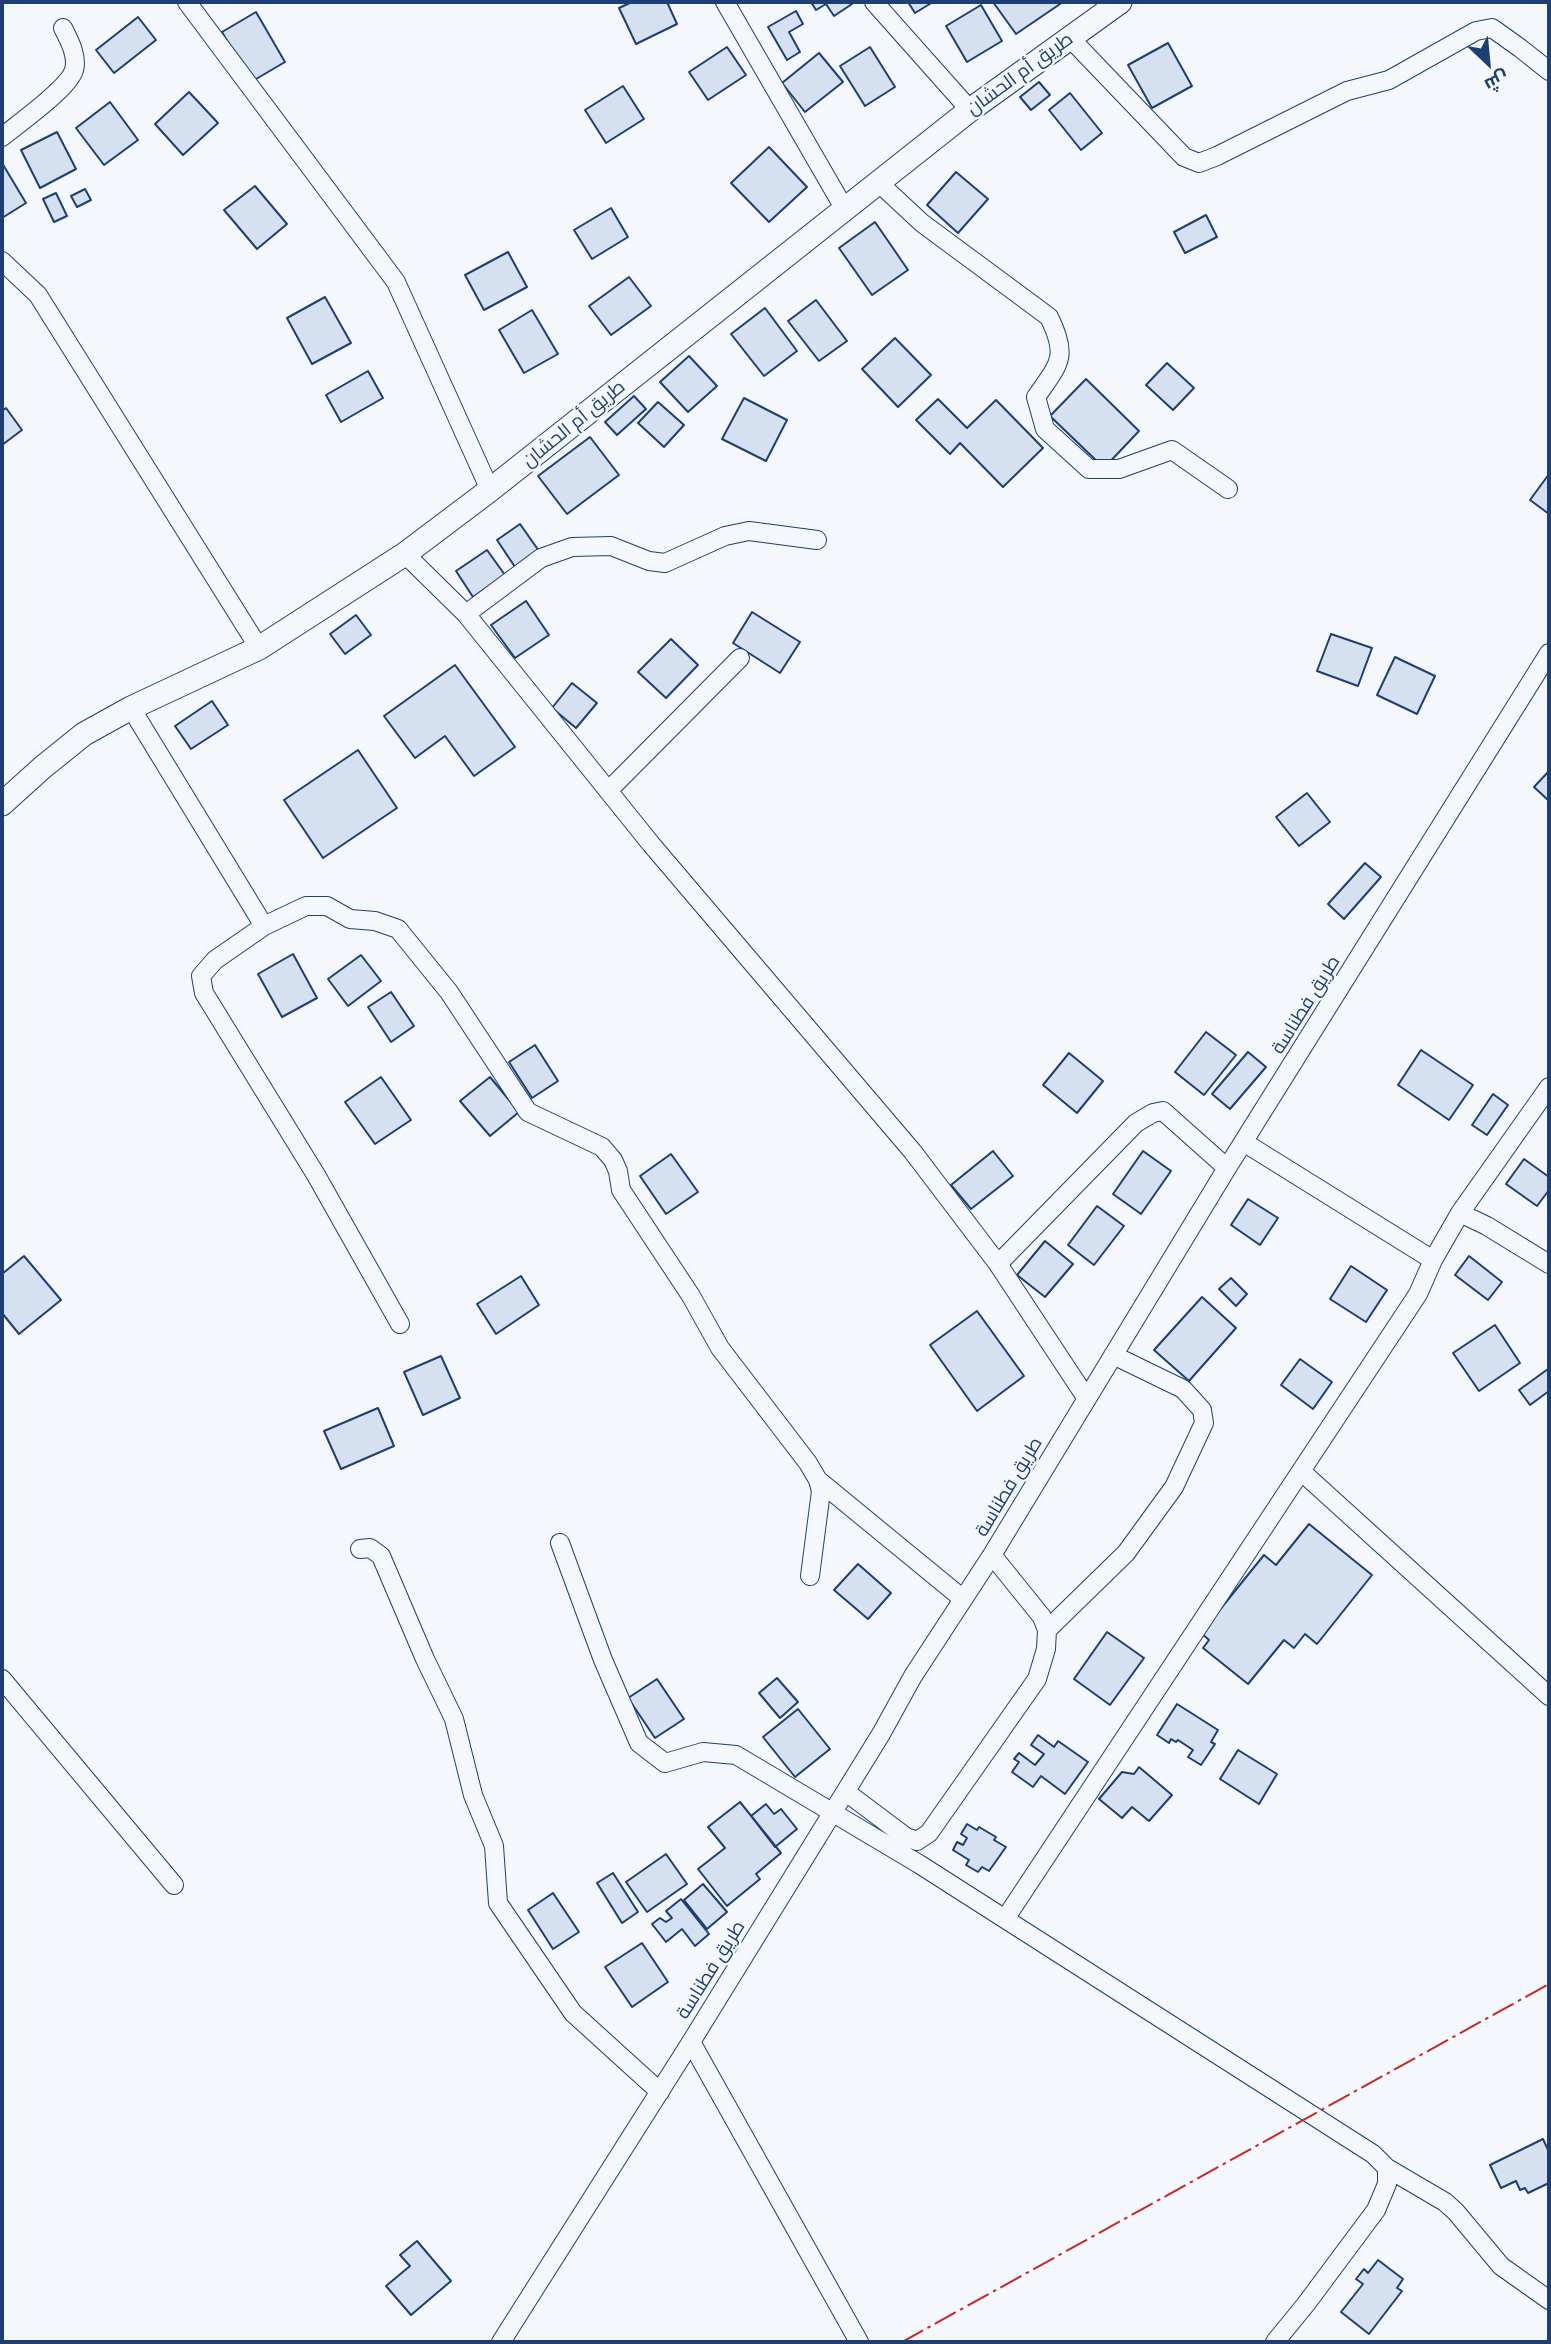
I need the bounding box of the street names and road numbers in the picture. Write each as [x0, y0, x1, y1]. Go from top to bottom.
street label: طريق أم الحشان [962, 28, 1078, 120]
street label: طريق أم الحشان [518, 376, 630, 472]
street label: طريق فطناسة [1267, 952, 1345, 1058]
street label: طريق فطناسة [971, 1433, 1047, 1541]
street label: طريق فطناسة [672, 1917, 750, 2023]

